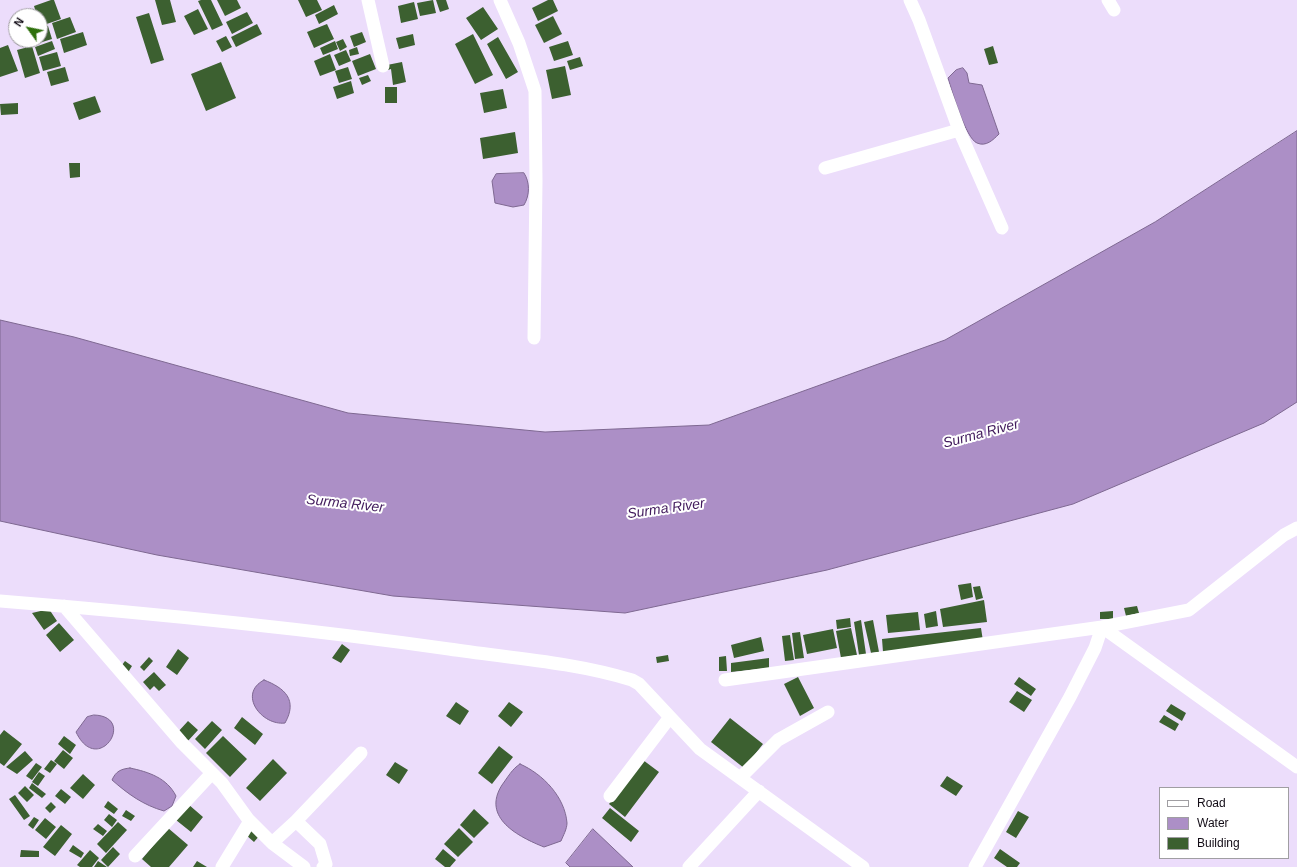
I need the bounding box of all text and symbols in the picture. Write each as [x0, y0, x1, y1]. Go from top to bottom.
north arrow [8, 8, 48, 48]
text: N [12, 15, 26, 29]
water label: Surma River [941, 416, 1021, 452]
water label: Surma River [305, 492, 385, 516]
water label: Surma River [626, 495, 706, 523]
legend [1159, 787, 1289, 859]
text: Road [1197, 796, 1226, 810]
text: Water [1197, 816, 1229, 830]
text: Building [1197, 836, 1240, 850]

